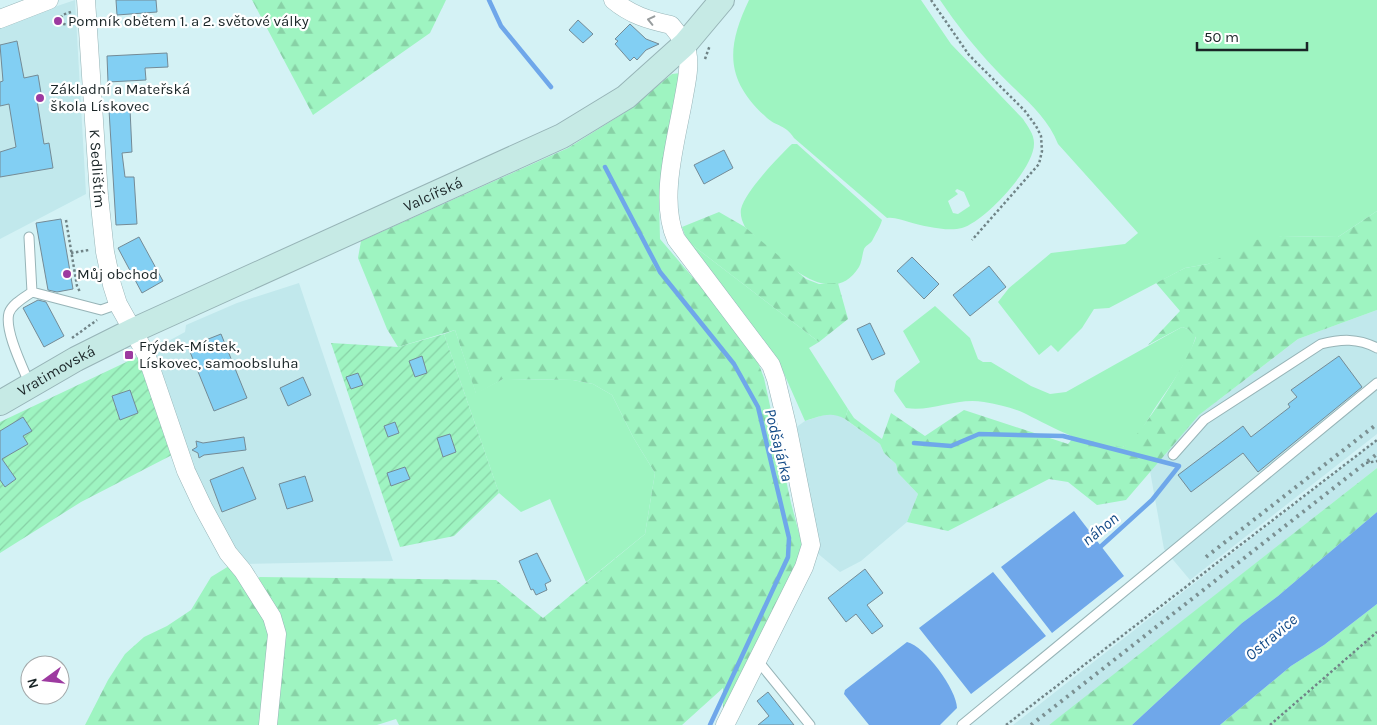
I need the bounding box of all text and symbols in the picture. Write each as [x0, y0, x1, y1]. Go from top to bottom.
place label: Pomník obětem 1. a 2. světové války [68, 12, 309, 30]
marker: Pomník obětem 1. a 2. světové války [52, 15, 64, 27]
one-way arrow [647, 15, 656, 26]
scale bar [1197, 20, 1307, 52]
text: 50 m [1204, 28, 1239, 46]
place label: Základní a Mateřská škola Lískovec [50, 80, 190, 115]
marker: Základní a Mateřská škola Lískovec [34, 92, 46, 104]
street label: K Sedlištím [86, 129, 109, 209]
street label: Valcířská [401, 173, 465, 216]
place label: Můj obchod [77, 265, 158, 283]
marker: Můj obchod [61, 268, 73, 280]
place label: Frýdek-Místek, Lískovec, samoobsluha [139, 337, 299, 372]
street label: Vratimovská [14, 342, 98, 400]
marker: Frýdek-Místek, Lískovec, samoobsluha [123, 349, 135, 361]
water label: Podšajárka [761, 407, 797, 483]
water label: náhon [1078, 508, 1122, 550]
water label: Ostravice [1241, 609, 1301, 664]
north arrow [20, 655, 70, 705]
text: N [23, 676, 42, 690]

